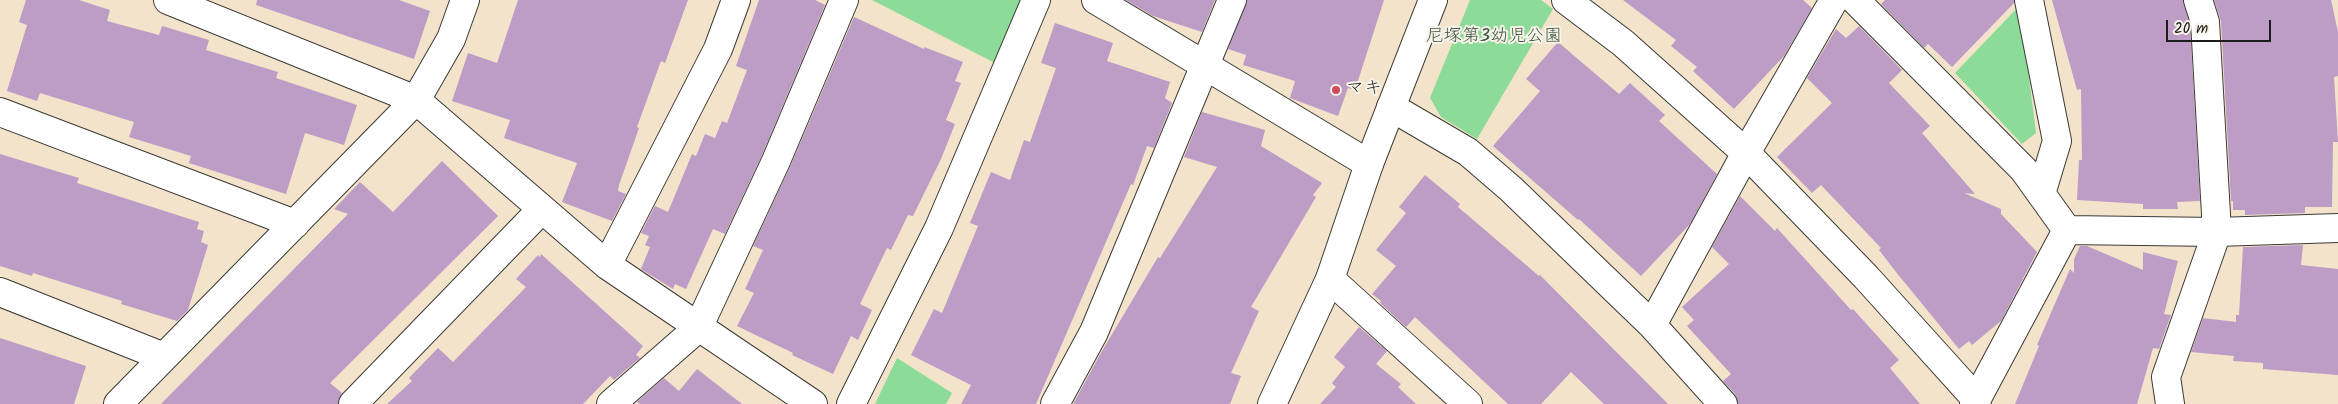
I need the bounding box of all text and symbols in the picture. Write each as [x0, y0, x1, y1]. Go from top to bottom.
scale bar [2168, 10, 2273, 42]
text: 20 m [2174, 17, 2208, 41]
park label: 尼塚第3幼児公園 [1426, 27, 1562, 49]
place label: マキ [1346, 79, 1382, 101]
marker: マキ [1330, 84, 1342, 96]

